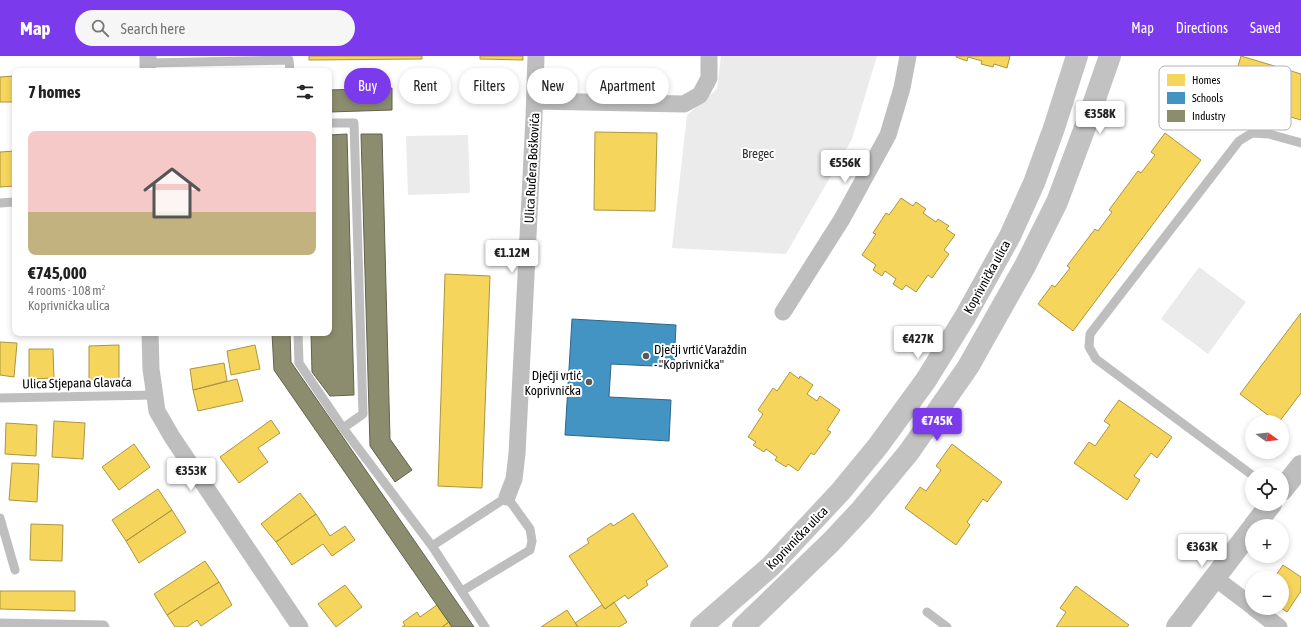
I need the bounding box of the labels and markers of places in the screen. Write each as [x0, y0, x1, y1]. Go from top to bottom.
pin: €358K [1072, 101, 1128, 135]
pin: €556K [817, 150, 873, 184]
pin: €1.12M [479, 240, 545, 274]
pin: €427K [890, 326, 946, 360]
place label: Dječji vrtić Varaždin - "Koprivnička" [654, 342, 747, 372]
marker: Dječji vrtić Varaždin - "Koprivnička" [641, 351, 651, 361]
place label: Dječji vrtić Koprivnička [525, 368, 581, 398]
marker: Dječji vrtić Koprivnička [584, 377, 594, 387]
pin: €745K [909, 408, 965, 442]
pin: €353K [163, 458, 219, 492]
pin: €363K [1174, 534, 1230, 568]

